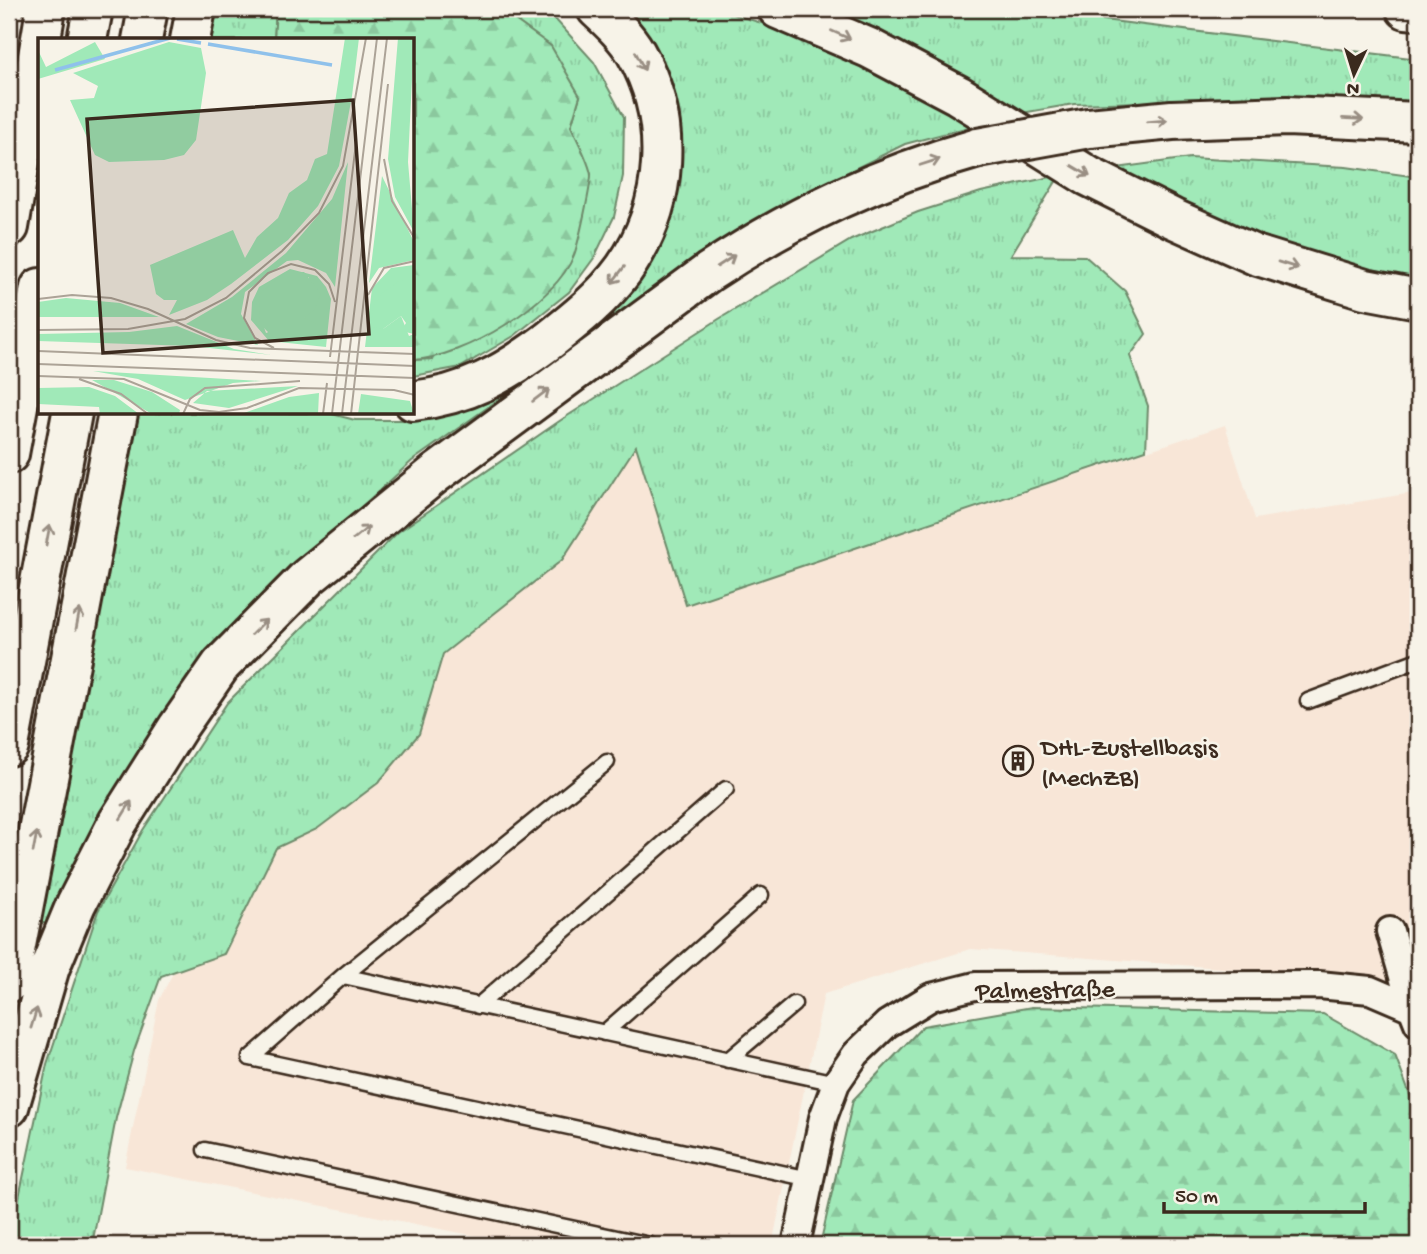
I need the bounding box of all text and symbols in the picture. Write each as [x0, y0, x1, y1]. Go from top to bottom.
one-way arrow [830, 29, 851, 42]
inset map [38, 38, 415, 415]
north arrow [1318, 38, 1388, 108]
one-way arrow [633, 50, 647, 71]
text: N [1346, 76, 1360, 99]
one-way arrow [1341, 113, 1364, 126]
one-way arrow [1145, 114, 1168, 127]
one-way arrow [918, 155, 940, 167]
one-way arrow [1071, 165, 1091, 179]
one-way arrow [715, 254, 735, 268]
one-way arrow [1277, 260, 1299, 273]
one-way arrow [611, 266, 626, 284]
one-way arrow [532, 387, 550, 402]
one-way arrow [42, 524, 56, 546]
one-way arrow [352, 526, 370, 541]
one-way arrow [72, 608, 85, 631]
one-way arrow [250, 619, 267, 636]
place label: DHL-Zustellbasis (MechZB) [1039, 735, 1219, 796]
building icon: DHL-Zustellbasis (MechZB) [1001, 744, 1035, 778]
one-way arrow [119, 801, 133, 821]
one-way arrow [29, 831, 42, 854]
street label: Palmestraße [974, 976, 1116, 1009]
one-way arrow [28, 1007, 41, 1029]
scale bar [1164, 1170, 1366, 1214]
text: 50 m [1175, 1186, 1218, 1211]

